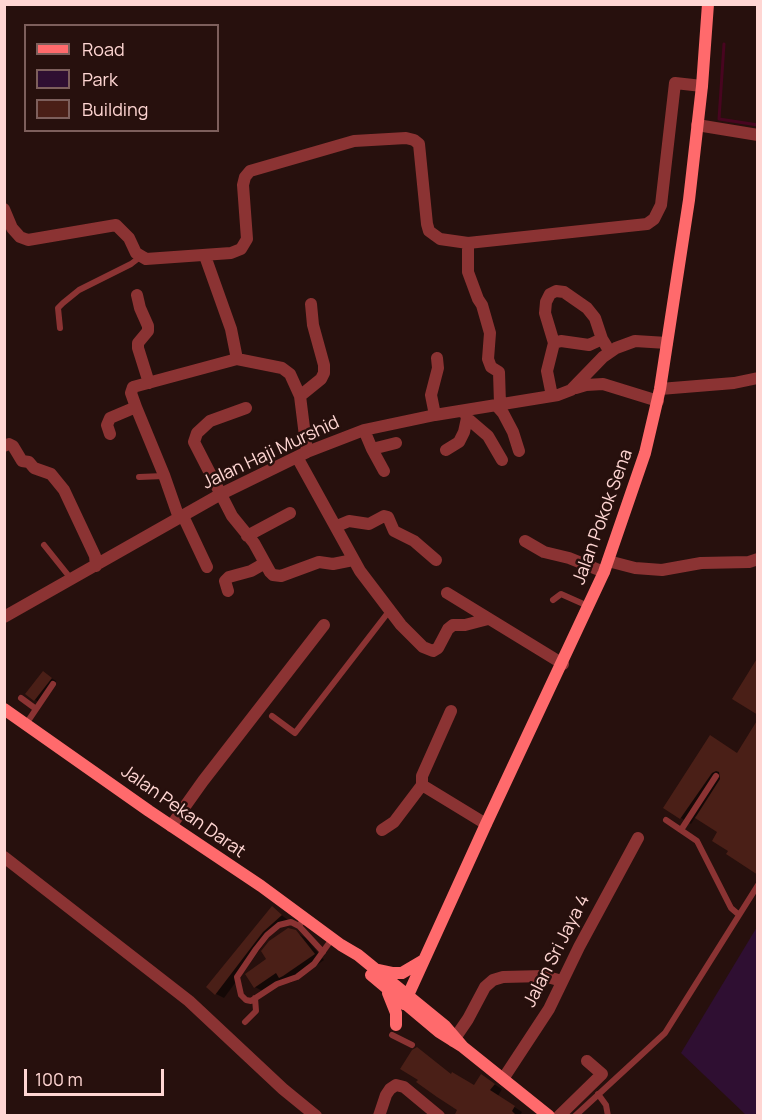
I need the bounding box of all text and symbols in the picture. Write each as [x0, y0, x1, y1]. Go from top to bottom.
legend [24, 24, 219, 132]
text: Road [82, 37, 125, 61]
text: Park [82, 67, 118, 91]
text: Building [82, 97, 148, 121]
street label: Jalan Haji Murshid [199, 412, 343, 494]
street label: Jalan Pokok Sena [569, 446, 637, 588]
street label: Jalan Pekan Darat [117, 761, 249, 863]
street label: Jalan Sri Jaya 4 [519, 891, 595, 1011]
scale bar [27, 1057, 166, 1095]
text: 100 m [35, 1067, 83, 1091]

